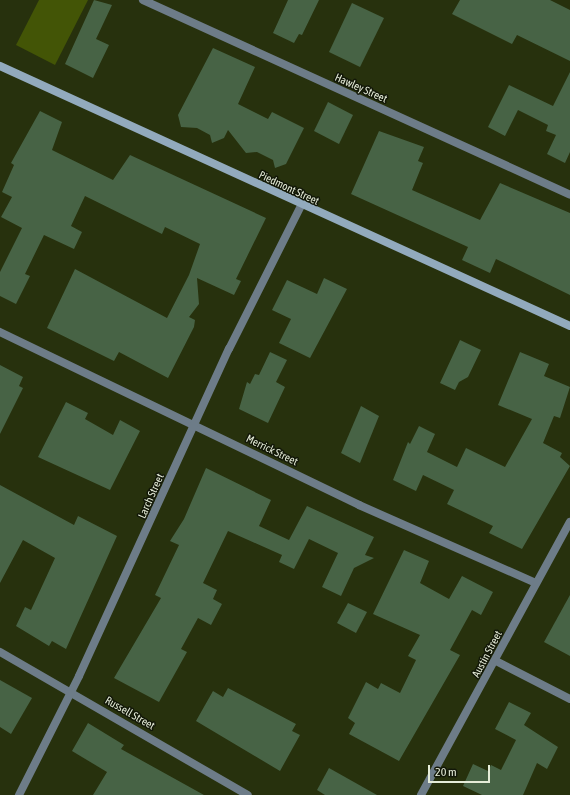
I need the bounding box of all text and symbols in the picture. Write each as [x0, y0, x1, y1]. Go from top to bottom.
street label: Hawley Street [333, 71, 389, 105]
street label: Piedmont Street [257, 168, 321, 208]
street label: Merrick Street [244, 432, 300, 468]
street label: Larch Street [135, 472, 167, 520]
street label: Austin Street [469, 628, 505, 680]
street label: Russell Street [103, 694, 157, 732]
scale bar [430, 757, 492, 783]
text: 20 m [435, 765, 457, 779]

